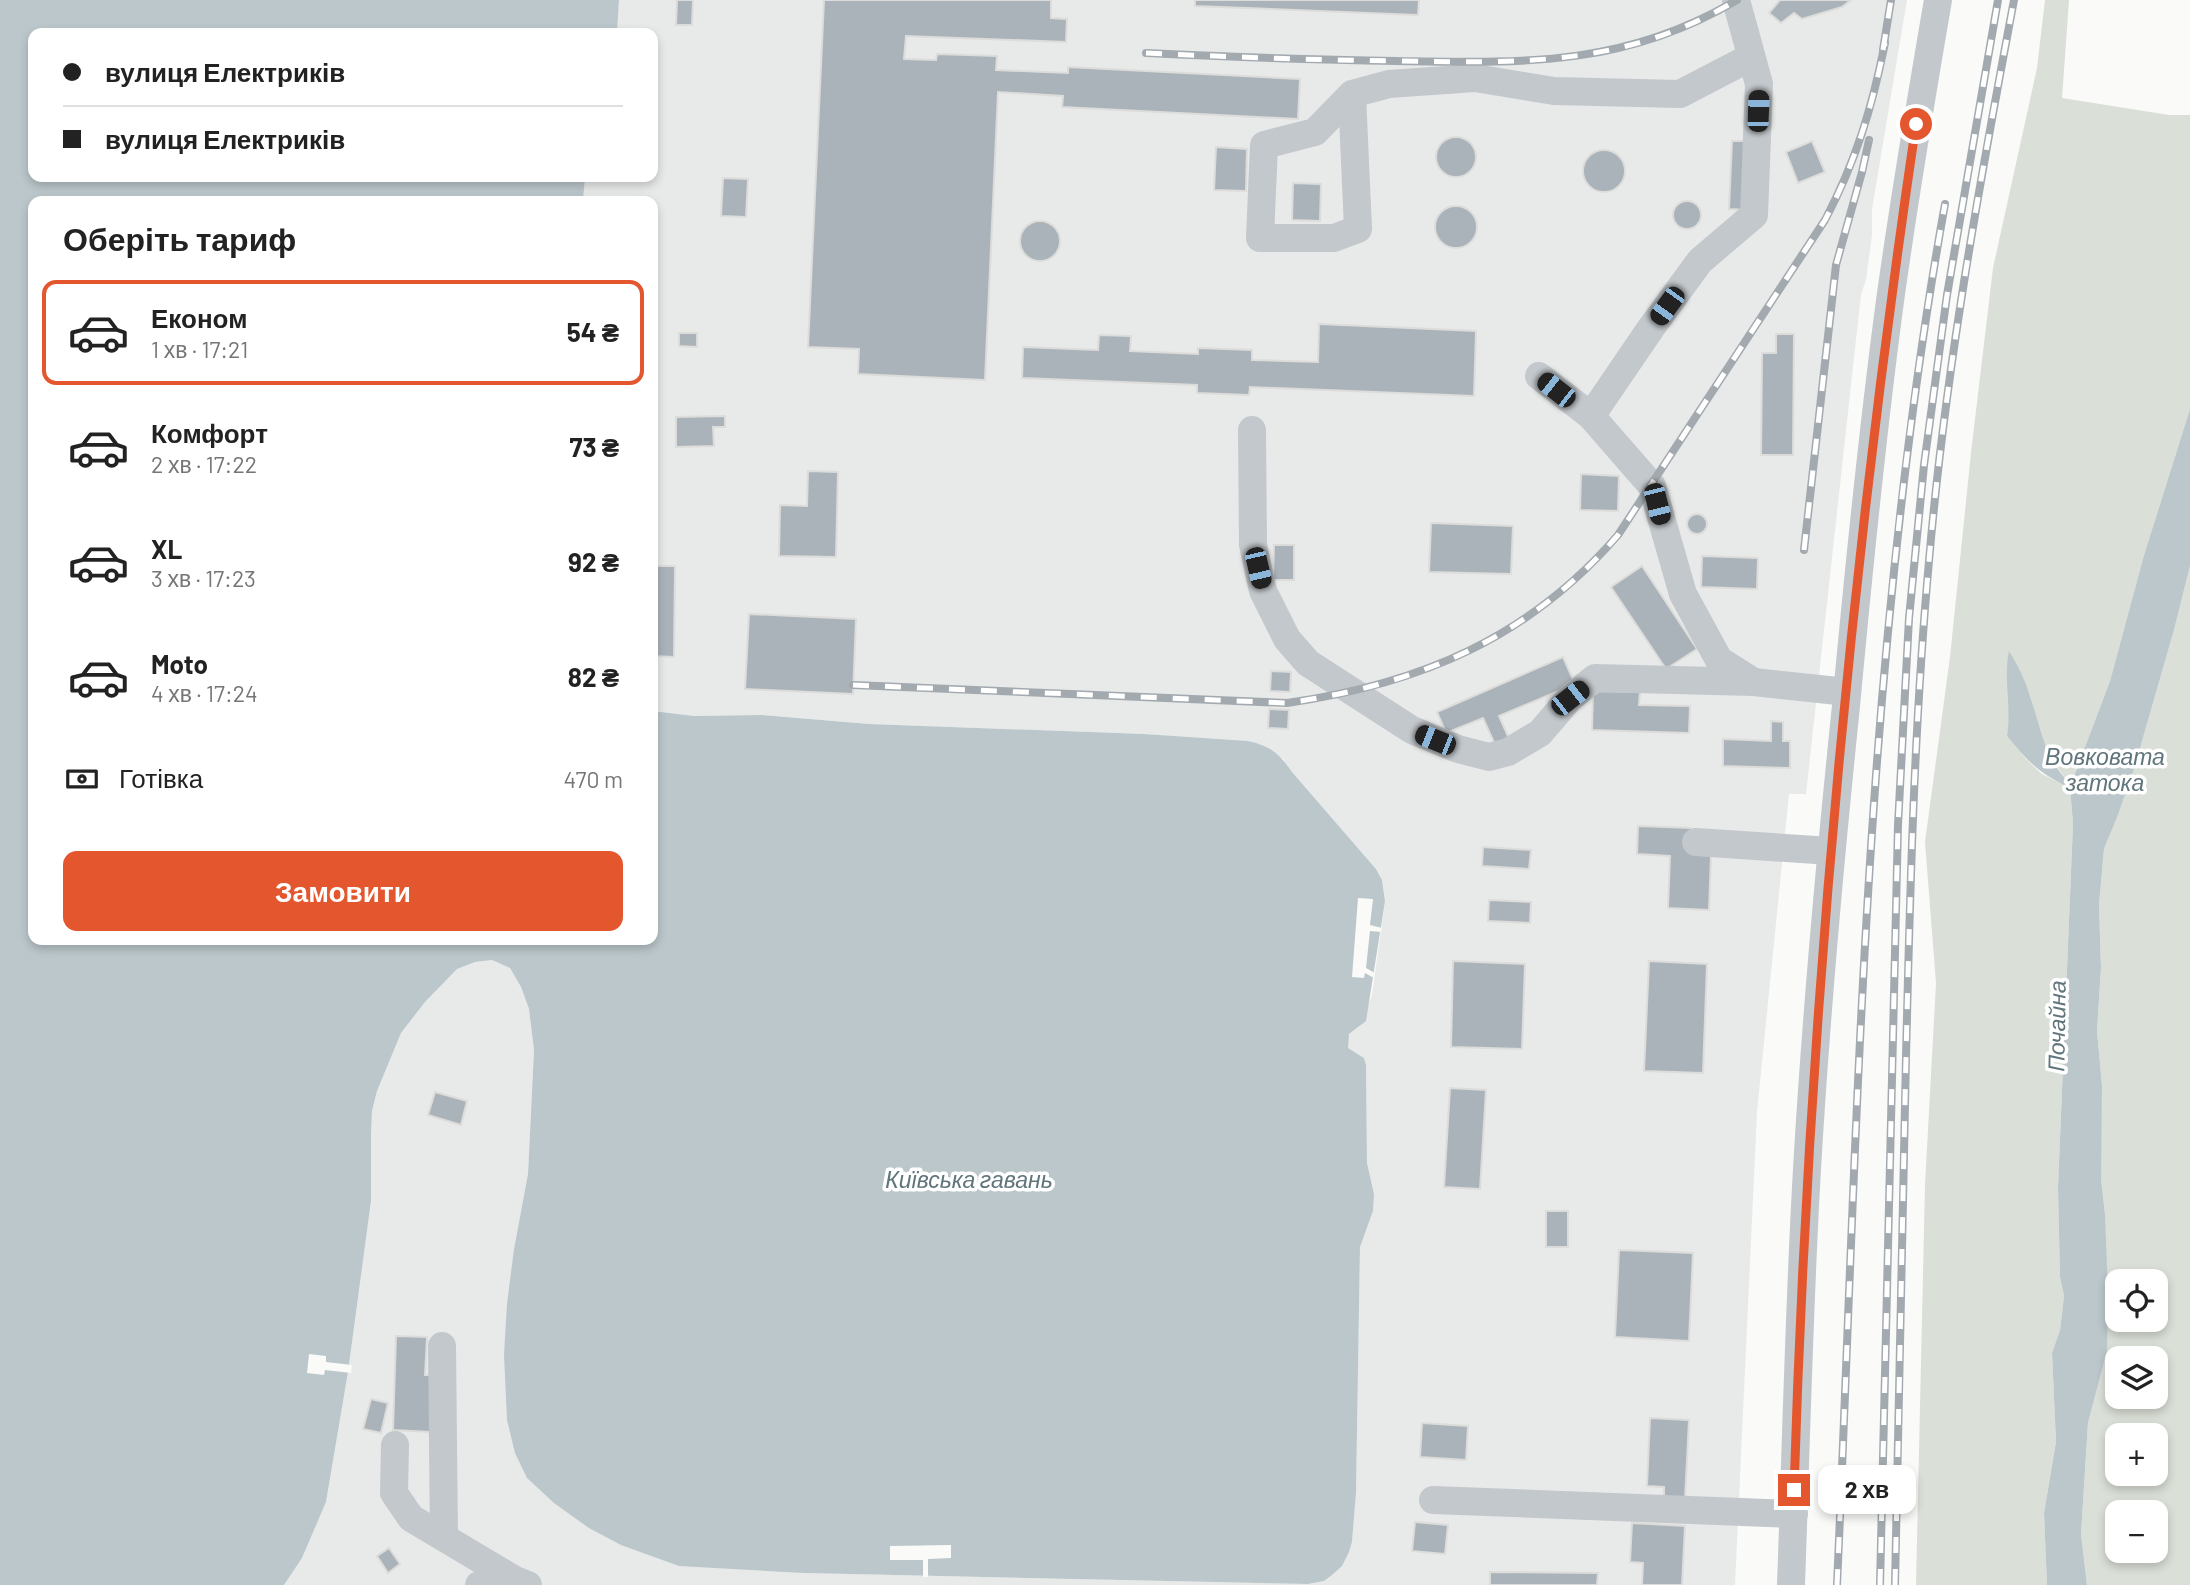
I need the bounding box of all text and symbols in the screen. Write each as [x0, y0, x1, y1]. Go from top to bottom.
text: вулиця Електриків [105, 56, 345, 87]
car [1747, 90, 1770, 132]
route start [1900, 108, 1932, 140]
text: вулиця Електриків [105, 123, 345, 154]
text: Оберіть тариф [63, 219, 296, 257]
car [1647, 283, 1688, 329]
icon: car [67, 301, 130, 364]
text: Економ [151, 302, 247, 333]
text: 54 ₴ [567, 316, 619, 347]
text: 1 хв · 17:21 [151, 335, 248, 363]
car [1533, 369, 1580, 411]
icon: car [67, 416, 130, 479]
text: Комфорт [151, 417, 268, 448]
text: 73 ₴ [570, 431, 619, 462]
text: 2 хв · 17:22 [151, 450, 257, 478]
car [1642, 481, 1673, 527]
icon: car [67, 531, 130, 594]
text: XL [151, 533, 182, 564]
car [1244, 545, 1273, 591]
text: 92 ₴ [568, 546, 619, 577]
text: 3 хв · 17:23 [151, 564, 256, 592]
icon: car [67, 646, 130, 709]
text: Moto [151, 648, 208, 679]
text: 82 ₴ [568, 661, 619, 692]
car [1547, 677, 1594, 719]
text: 4 хв · 17:24 [151, 679, 258, 707]
car [1412, 722, 1459, 758]
water label: Вовковата затока [2045, 742, 2165, 796]
icon: cash [63, 760, 101, 798]
text: Готівка [119, 762, 203, 793]
text: 470 m [564, 765, 623, 793]
button: Замовити [63, 851, 623, 931]
water label: Почайна [2041, 980, 2071, 1072]
water label: Київська гавань [885, 1165, 1053, 1193]
map controls [2105, 1269, 2168, 1563]
button: locate [2105, 1269, 2168, 1332]
button: layers [2105, 1346, 2168, 1409]
button: + [2105, 1423, 2168, 1486]
callout: 2 хв [1818, 1466, 1916, 1514]
route end [1778, 1474, 1810, 1506]
text: 2 хв [1845, 1475, 1889, 1503]
button: − [2105, 1500, 2168, 1563]

